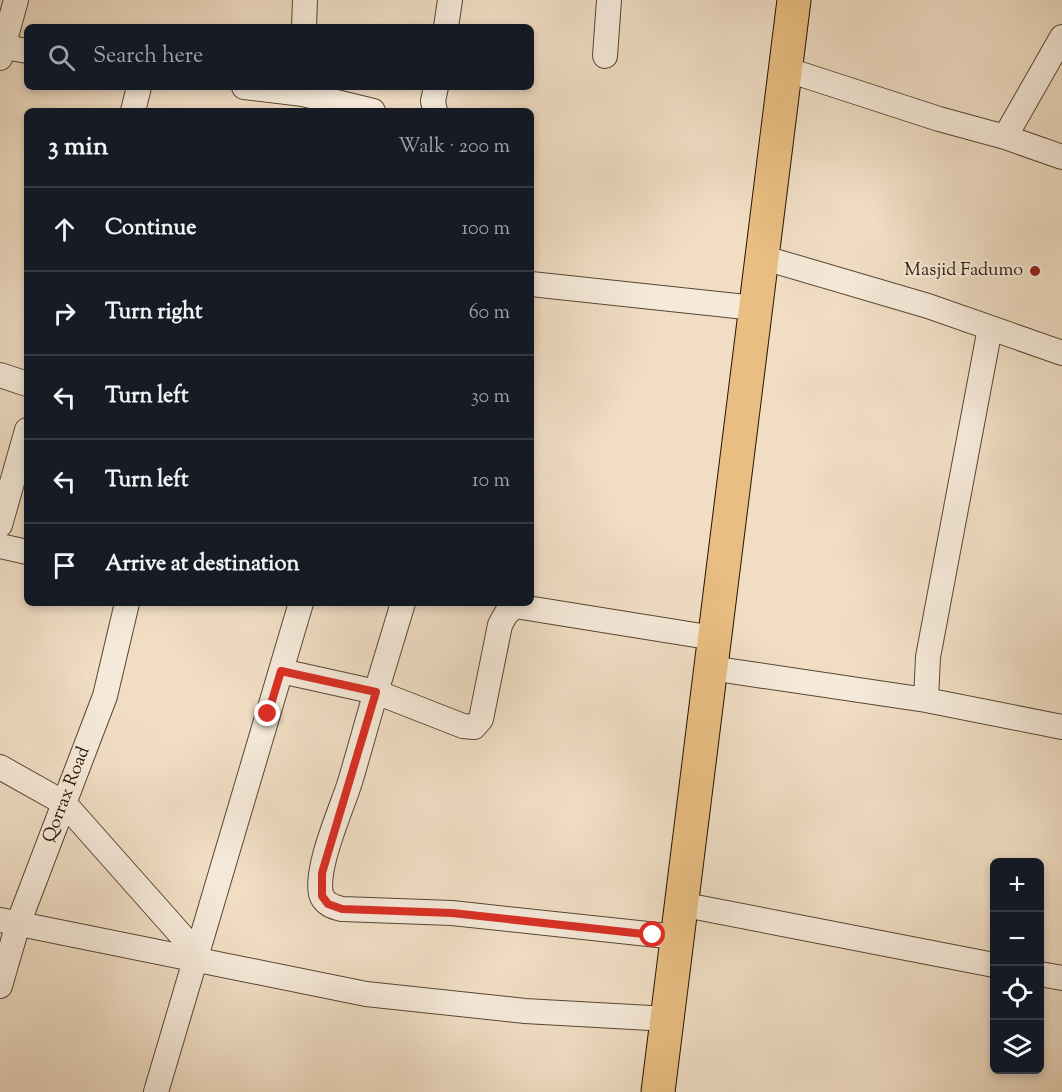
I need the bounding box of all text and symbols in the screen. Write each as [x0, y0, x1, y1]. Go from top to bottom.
search box [24, 24, 534, 90]
icon: search [45, 41, 78, 74]
text: Search here [93, 41, 203, 73]
text: 3 min [48, 129, 108, 166]
text: Walk · 200 m [398, 133, 510, 162]
icon: ahead [48, 213, 81, 246]
text: Continue [105, 213, 196, 245]
text: 100 m [461, 215, 510, 244]
place label: Masjid Fadumo [904, 258, 1023, 284]
marker: Masjid Fadumo [1028, 264, 1042, 278]
icon: right [48, 297, 81, 330]
text: Turn right [105, 297, 202, 329]
text: 60 m [469, 299, 510, 328]
icon: left [48, 381, 81, 414]
text: Turn left [105, 381, 188, 413]
text: 30 m [471, 383, 510, 412]
icon: left [48, 465, 81, 498]
text: Turn left [105, 465, 188, 497]
text: 10 m [472, 467, 510, 496]
icon: arrive [48, 549, 81, 582]
text: Arrive at destination [105, 549, 300, 581]
route end [254, 700, 280, 726]
street label: Qorrax Road [37, 743, 97, 847]
map controls [990, 858, 1044, 1074]
button: + [990, 858, 1044, 912]
button: − [990, 912, 1044, 966]
route start [639, 921, 665, 947]
button: locate [990, 966, 1044, 1020]
button: layers [990, 1020, 1044, 1074]

